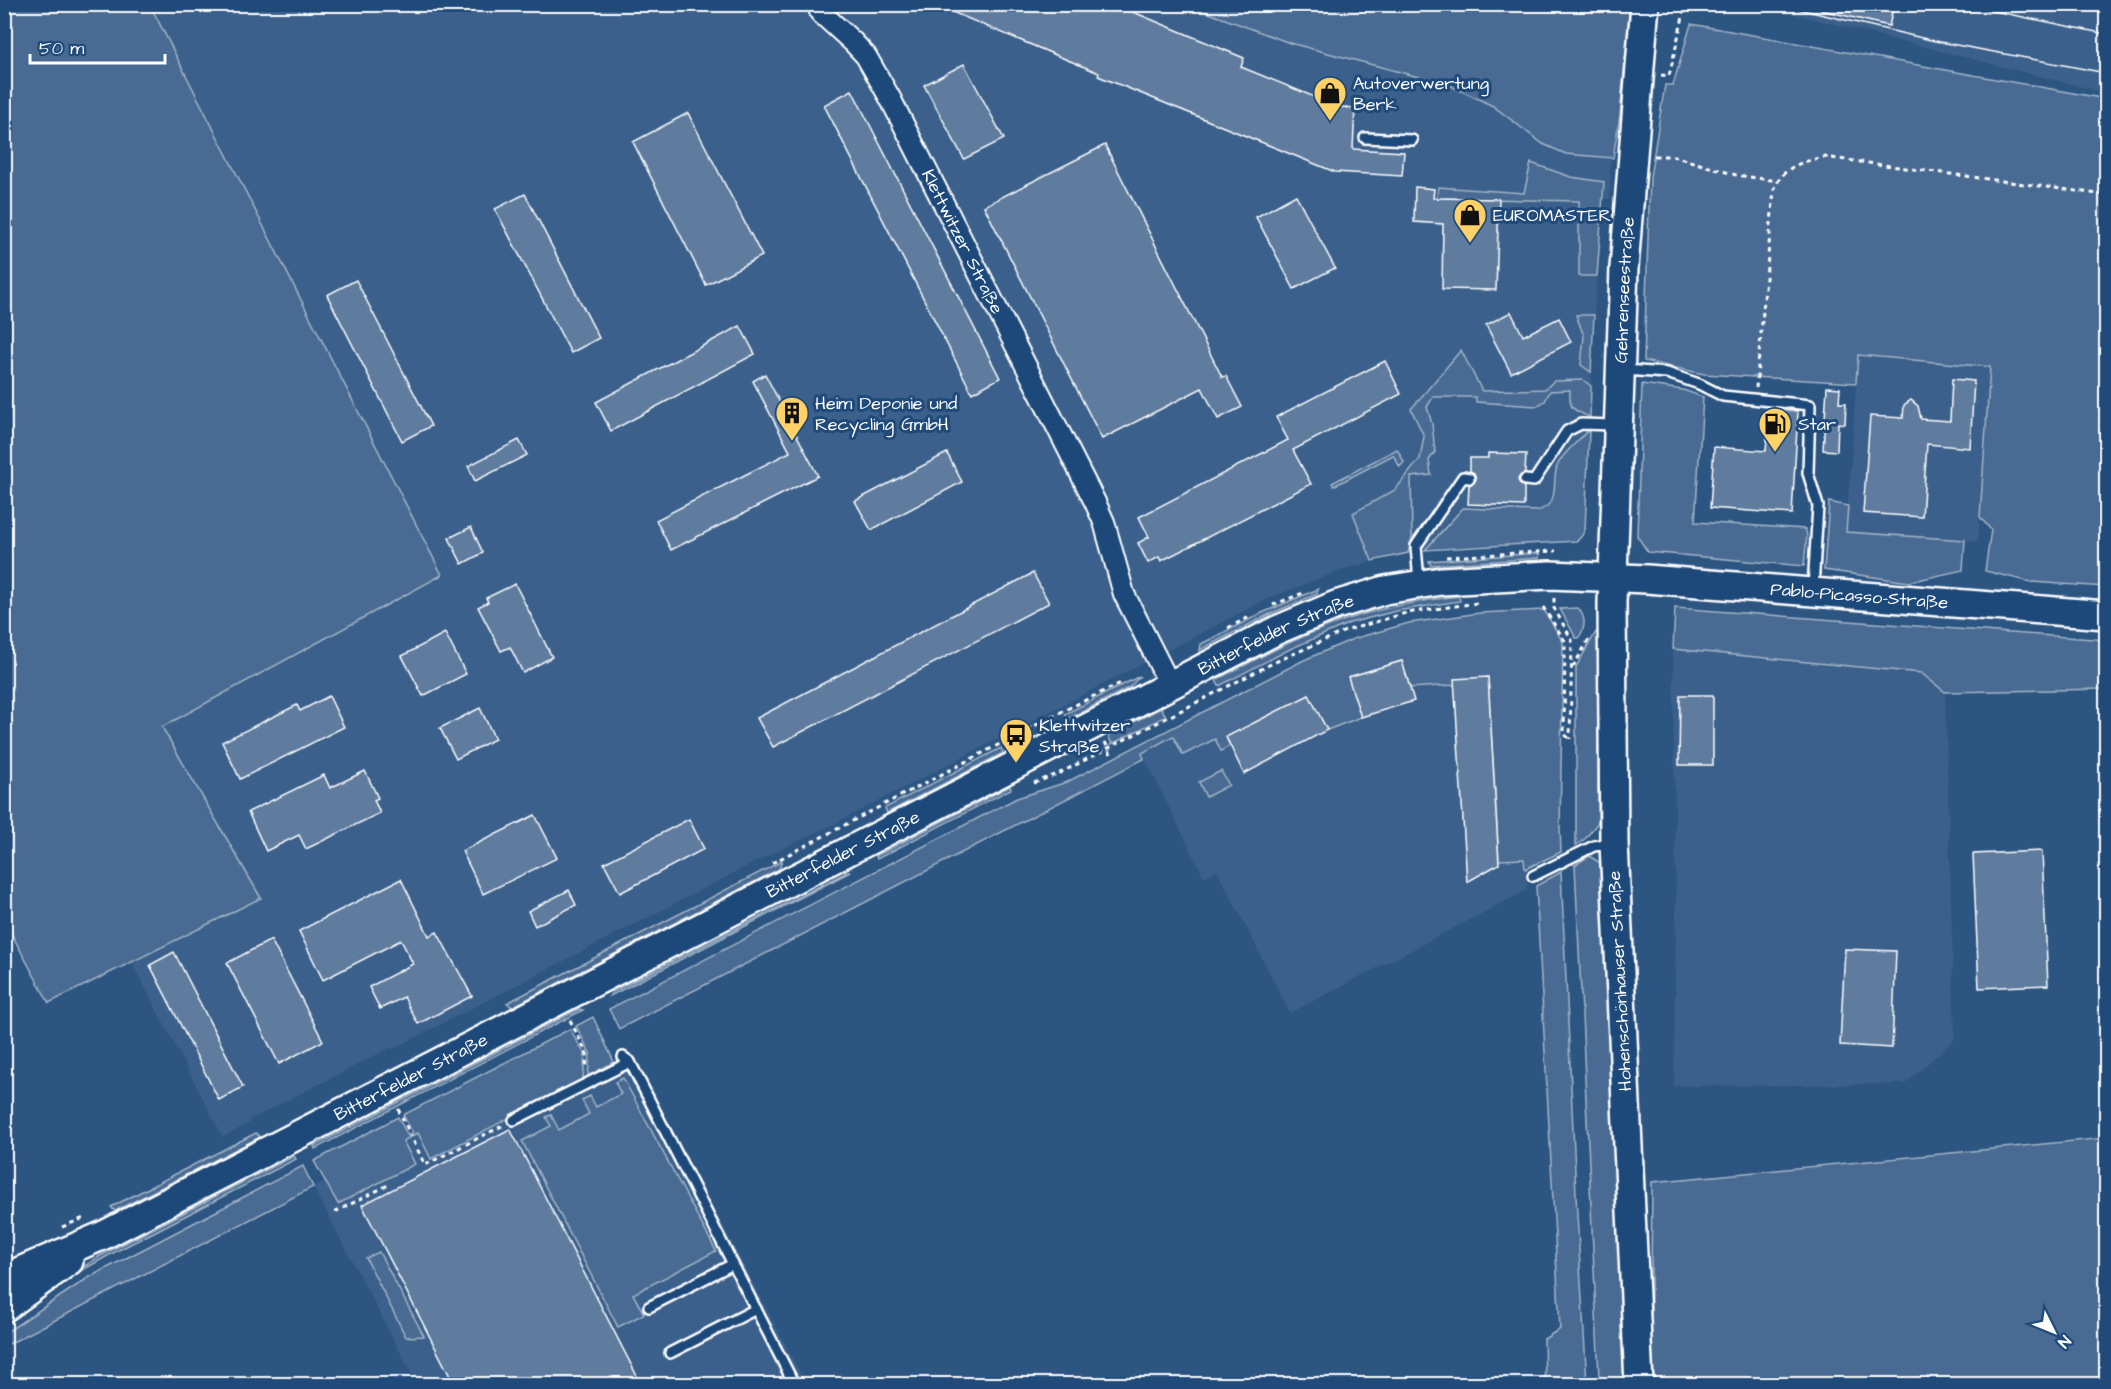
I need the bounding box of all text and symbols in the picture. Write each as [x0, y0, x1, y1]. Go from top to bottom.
scale bar [30, 27, 165, 65]
text: 50 m [39, 36, 84, 61]
place label: Autoverwertung Berk [1353, 71, 1489, 117]
shop icon: Autoverwertung Berk [1312, 75, 1348, 122]
street label: Klettwitzer Straße [916, 165, 1010, 318]
shop icon: EUROMASTER [1452, 197, 1488, 244]
place label: EUROMASTER [1493, 203, 1611, 228]
street label: Gehrenseestraße [1608, 216, 1641, 363]
place label: Heim Deponie und Recycling GmbH [815, 391, 957, 438]
building icon: Heim Deponie und Recycling GmbH [774, 395, 810, 442]
fuel station icon: Star [1757, 406, 1793, 453]
place label: Star [1798, 412, 1836, 437]
street label: Pablo-Picasso-Straße [1769, 576, 1950, 615]
street label: Bitterfelder Straße [1193, 588, 1357, 681]
place label: Klettwitzer Straße [1039, 713, 1130, 759]
bus stop icon: Klettwitzer Straße [998, 717, 1034, 764]
street label: Bitterfelder Straße [762, 804, 924, 904]
street label: Hohenschönhauser Straße [1602, 870, 1638, 1092]
street label: Bitterfelder Straße [330, 1027, 492, 1127]
north arrow [2024, 1302, 2084, 1362]
text: N [2053, 1330, 2076, 1353]

